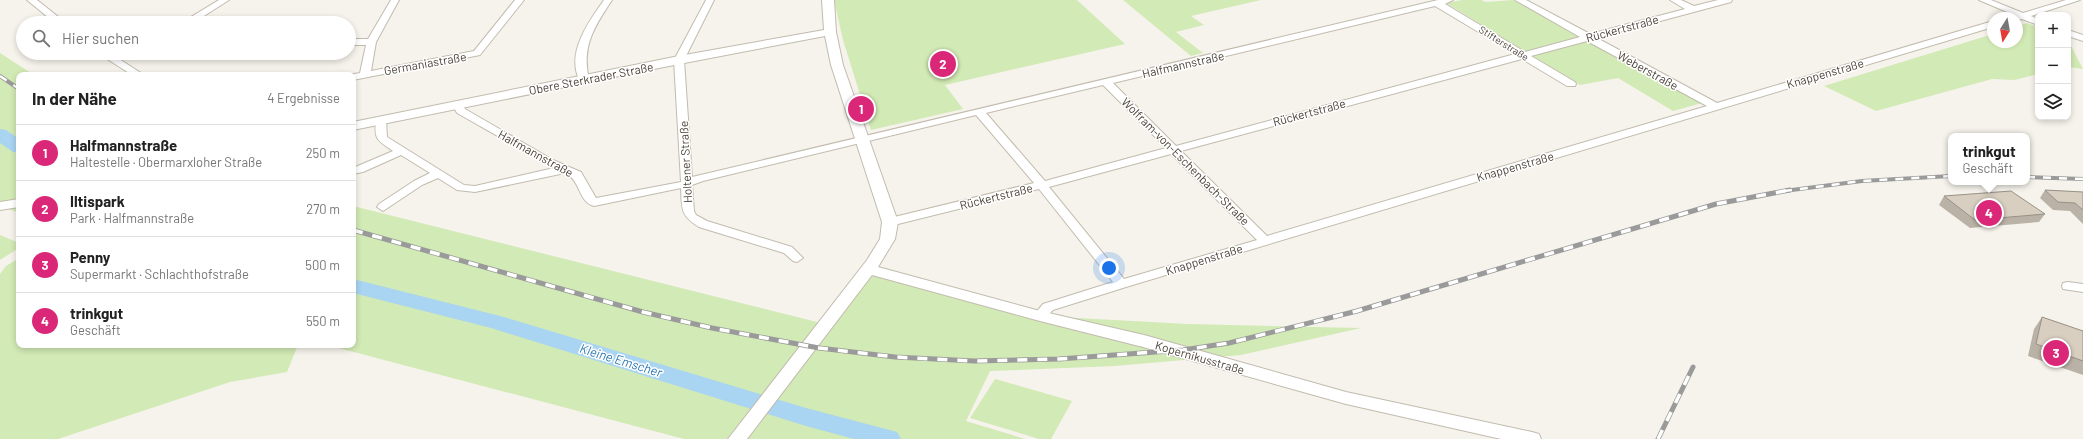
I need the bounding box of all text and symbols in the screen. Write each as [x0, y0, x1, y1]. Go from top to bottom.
street label: Rückertstraße [1584, 12, 1660, 44]
north arrow [1987, 12, 2023, 48]
map controls [2035, 12, 2071, 120]
button: + [2035, 12, 2071, 48]
search box [16, 16, 356, 60]
street label: Stifterstraße [1477, 23, 1531, 63]
icon: search [30, 27, 52, 49]
text: Hier suchen [62, 29, 139, 47]
street label: Halfmannstraße [1141, 48, 1225, 80]
street label: Weberstraße [1615, 48, 1681, 92]
button: − [2035, 48, 2071, 84]
street label: Germaniastraße [383, 49, 467, 77]
pin: 2 [930, 49, 956, 79]
street label: Knappenstraße [1785, 55, 1865, 91]
street label: Obere Sterkrader Straße [528, 59, 654, 97]
button: layers [2035, 84, 2071, 120]
text: In der Nähe [32, 88, 117, 108]
text: 4 Ergebnisse [267, 90, 340, 106]
pin: 1 [848, 94, 874, 124]
street label: Wolfram-von-Eschenbach-Straße [1119, 94, 1253, 228]
street label: Rückertstraße [1271, 96, 1347, 128]
street label: Holtener Straße [676, 121, 694, 203]
street label: Halfmannstraße [496, 127, 576, 179]
popup [1948, 133, 2030, 185]
text: Halfmannstraße [70, 136, 177, 154]
text: trinkgut [1962, 142, 2016, 160]
text: 1 [43, 145, 47, 161]
text: 250 m [306, 145, 340, 161]
street label: Knappenstraße [1475, 148, 1555, 184]
text: Haltestelle · Obermarxloher Straße [70, 154, 262, 170]
text: Geschäft [1962, 160, 2013, 176]
street label: Rückertstraße [958, 180, 1034, 212]
text: Iltispark [70, 192, 125, 210]
pin: 4 [1976, 198, 2002, 228]
text: 2 [41, 201, 49, 217]
text: 270 m [306, 201, 340, 217]
text: Park · Halfmannstraße [70, 210, 194, 226]
street label: Knappenstraße [1164, 241, 1244, 277]
text: Penny [70, 248, 110, 266]
text: 3 [41, 257, 49, 273]
text: 500 m [305, 257, 340, 273]
your location [1099, 258, 1119, 278]
text: Supermarkt · Schlachthofstraße [70, 266, 249, 282]
text: trinkgut [70, 304, 123, 322]
text: 4 [41, 313, 49, 329]
text: 550 m [306, 313, 340, 329]
text: Geschäft [70, 322, 121, 338]
street label: Kopernikusstraße [1154, 338, 1246, 376]
pin: 3 [2043, 338, 2069, 368]
water label: Kleine Emscher [578, 340, 664, 380]

